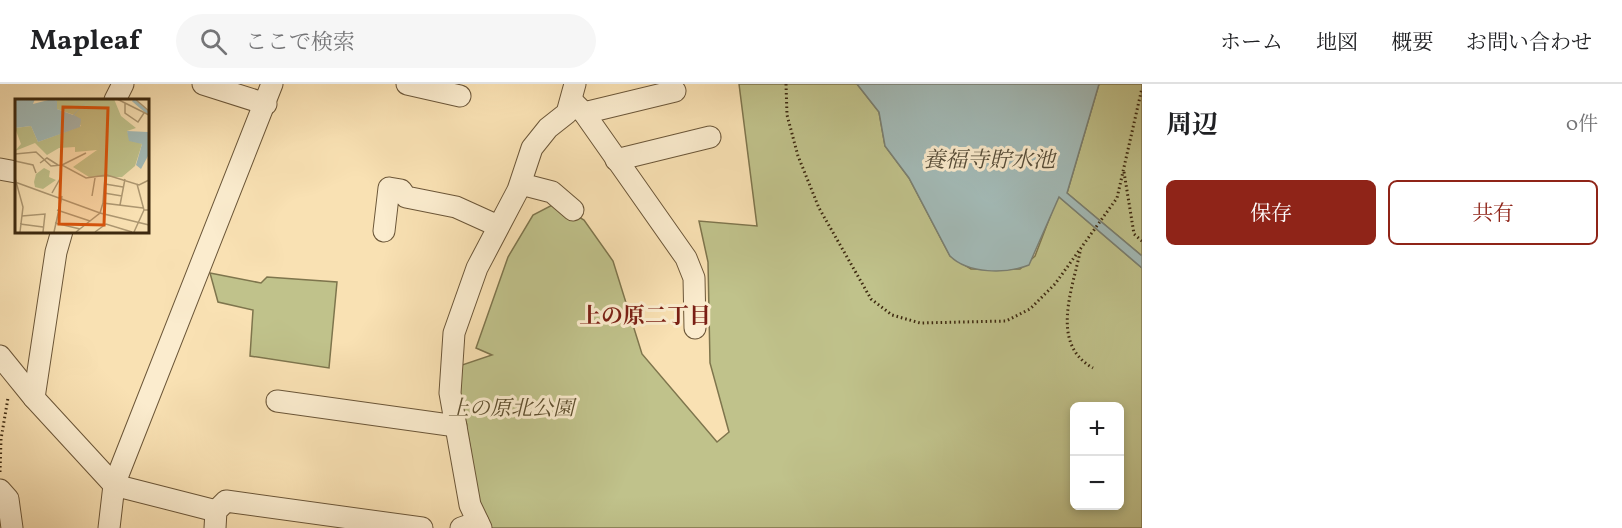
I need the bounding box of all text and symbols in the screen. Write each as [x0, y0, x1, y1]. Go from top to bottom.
search box [176, 14, 596, 68]
text: Mapleaf [30, 22, 140, 61]
icon: search [197, 25, 230, 58]
text: ここで検索 [245, 28, 355, 59]
text: ホーム [1220, 29, 1283, 58]
text: 地図 [1316, 29, 1358, 58]
text: 概要 [1391, 29, 1433, 58]
text: お問い合わせ [1466, 29, 1592, 58]
inset map [15, 99, 148, 232]
text: 周辺 [1166, 108, 1218, 144]
text: 0件 [1566, 111, 1598, 139]
water label: 養福寺貯水池 [923, 146, 1058, 177]
button: 保存 [1166, 180, 1376, 245]
button: 共有 [1388, 180, 1598, 245]
district label: 上の原二丁目 [579, 302, 711, 333]
park label: 上の原北公園 [448, 395, 577, 424]
map controls [1070, 402, 1124, 510]
button: + [1070, 402, 1124, 456]
button: − [1070, 456, 1124, 510]

